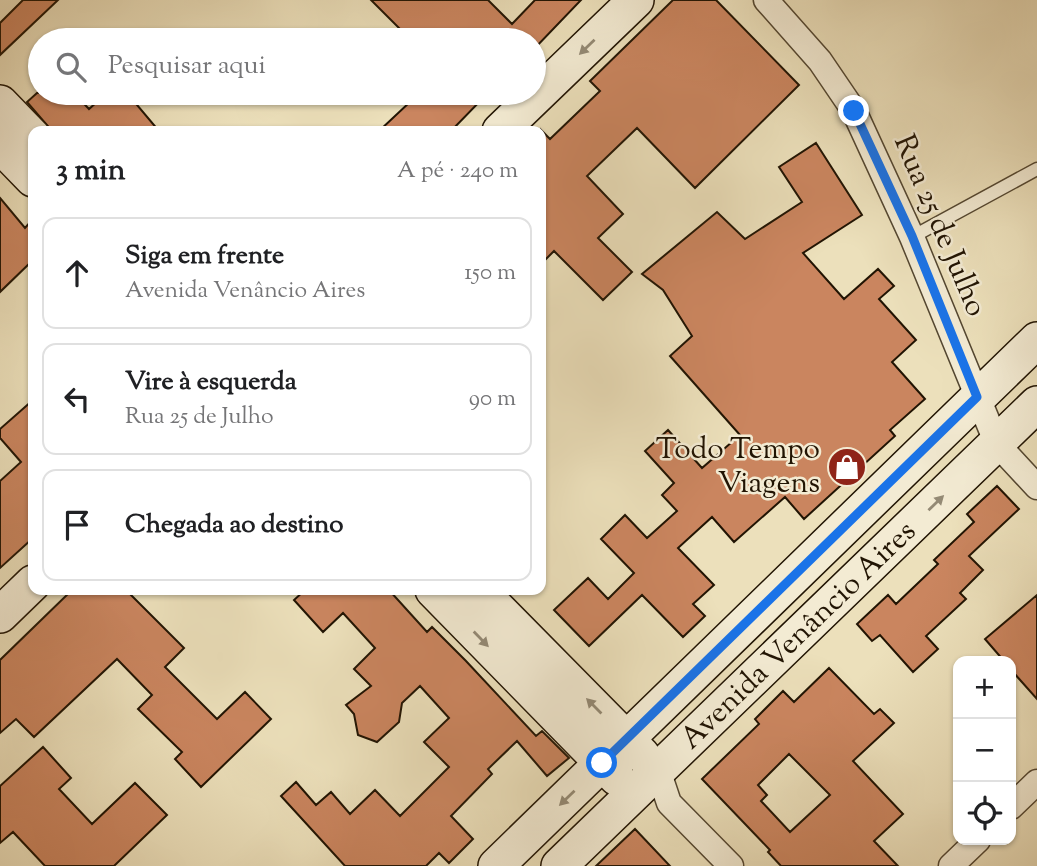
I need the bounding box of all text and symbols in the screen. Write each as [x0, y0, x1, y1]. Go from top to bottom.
search box [28, 28, 546, 105]
one-way arrow [579, 39, 596, 55]
icon: search [52, 48, 90, 86]
text: Pesquisar aqui [108, 48, 266, 85]
route end [838, 95, 869, 126]
street label: Rua 25 de Julho [881, 128, 997, 324]
text: 3 min [56, 150, 126, 193]
text: A pé · 240 m [397, 155, 518, 188]
text: Siga em frente [125, 238, 284, 275]
icon: ahead [58, 254, 96, 292]
text: 150 m [464, 257, 516, 290]
text: Avenida Venâncio Aires [125, 275, 365, 308]
text: Vire à esquerda [125, 364, 297, 401]
icon: left [58, 380, 96, 418]
text: 90 m [469, 383, 516, 416]
text: Rua 25 de Julho [125, 401, 274, 434]
place label: Todo Tempo Viagens [656, 429, 820, 506]
shop icon: Todo Tempo Viagens [826, 446, 868, 488]
one-way arrow [928, 495, 945, 512]
icon: arrive [58, 506, 96, 544]
text: Chegada ao destino [125, 507, 343, 544]
street label: Avenida Venâncio Aires [671, 512, 927, 760]
one-way arrow [472, 630, 489, 647]
map controls [953, 656, 1016, 845]
button: + [953, 656, 1016, 719]
one-way arrow [585, 698, 602, 715]
button: − [953, 719, 1016, 782]
route start [586, 747, 617, 778]
button: locate [953, 782, 1016, 845]
one-way arrow [558, 789, 575, 806]

